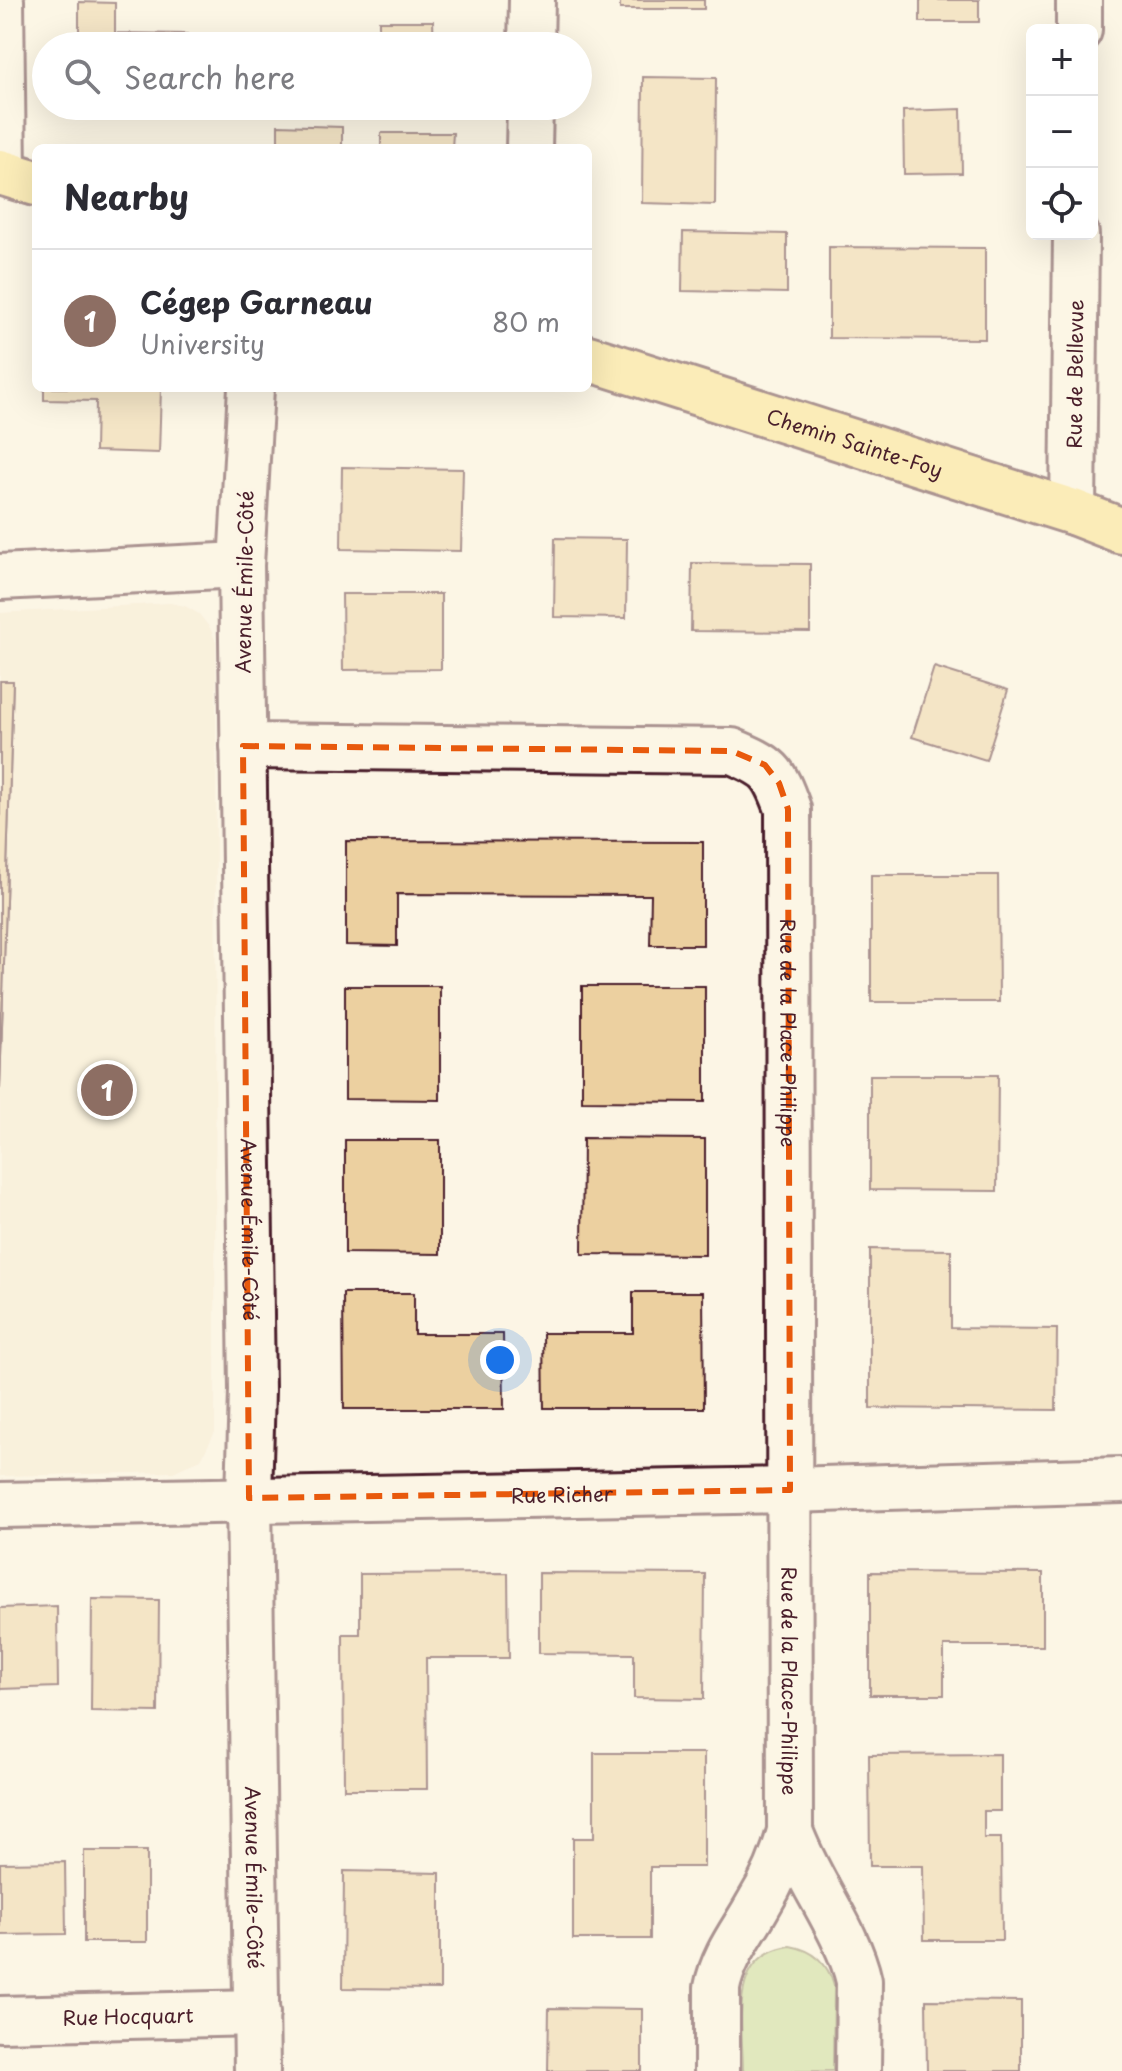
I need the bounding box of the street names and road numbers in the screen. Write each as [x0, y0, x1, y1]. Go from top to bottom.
street label: Rue de Bellevue [1059, 299, 1090, 449]
street label: Chemin Sainte-Foy [763, 401, 947, 485]
street label: Avenue Émile-Côté [227, 490, 261, 674]
street label: Rue de la Place-Philippe [773, 919, 804, 1147]
street label: Avenue Émile-Côté [234, 1138, 266, 1321]
street label: Rue Richer [511, 1478, 614, 1510]
street label: Rue de la Place-Philippe [774, 1567, 805, 1795]
street label: Avenue Émile-Côté [238, 1786, 271, 1969]
street label: Rue Hocquart [62, 1999, 194, 2033]

